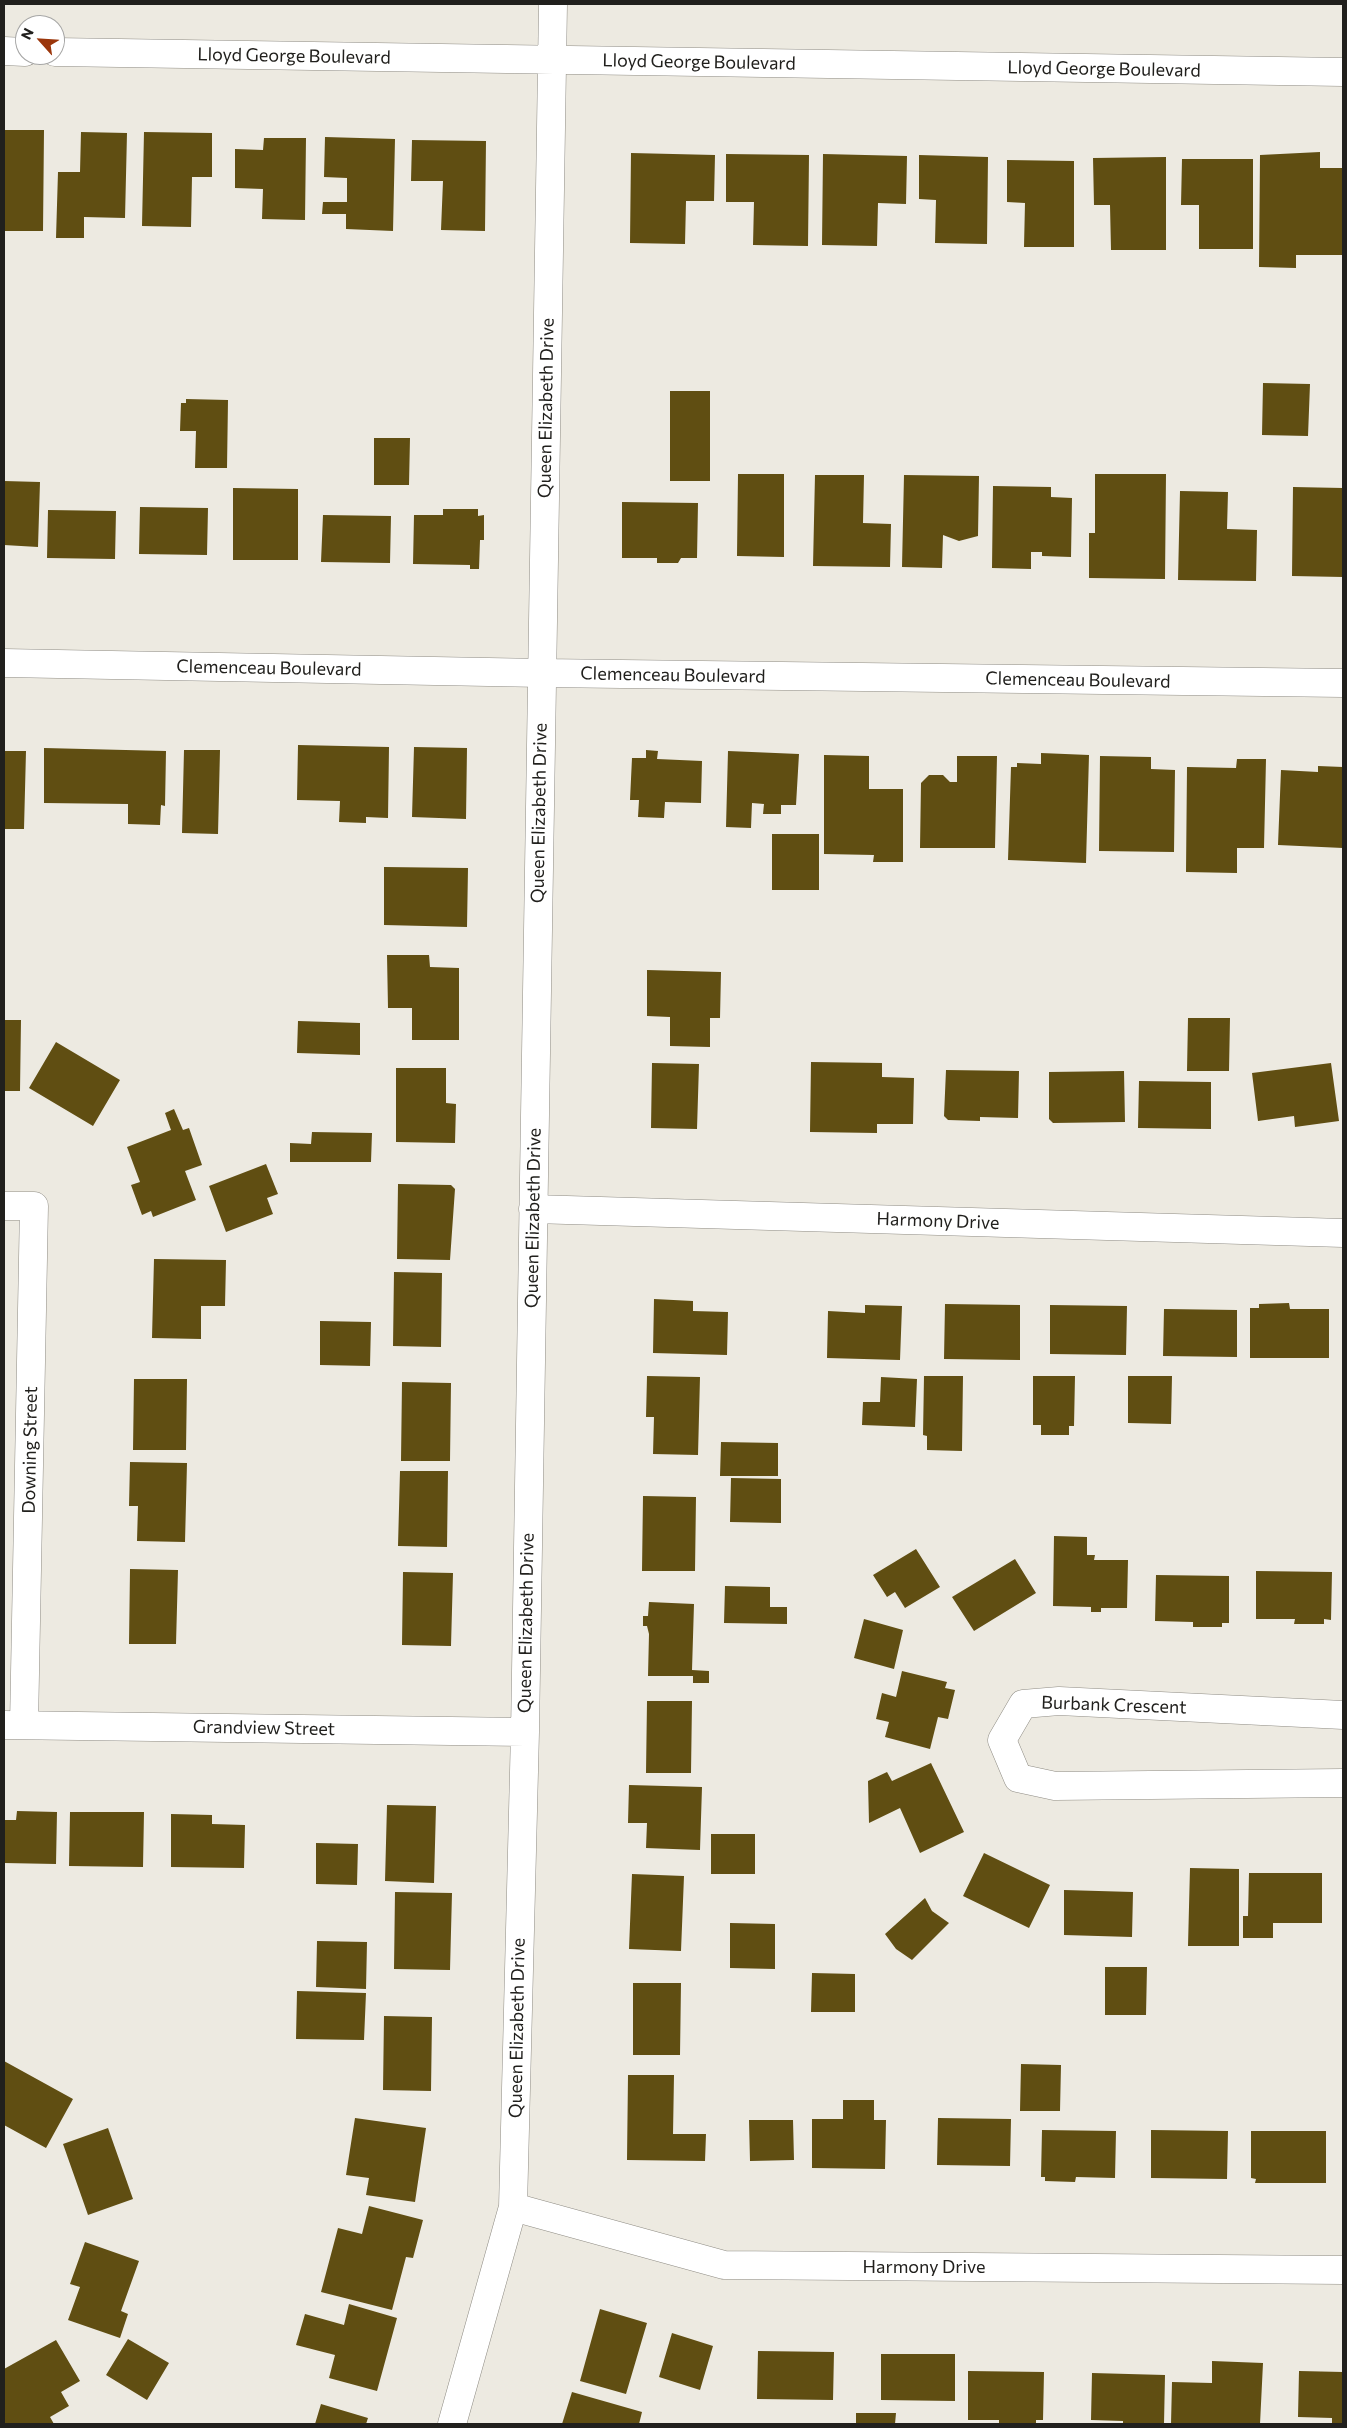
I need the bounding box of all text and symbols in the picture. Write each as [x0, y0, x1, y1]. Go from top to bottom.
north arrow [15, 15, 65, 65]
text: N [17, 25, 37, 42]
street label: Lloyd George Boulevard [197, 44, 391, 68]
street label: Lloyd George Boulevard [602, 50, 796, 74]
street label: Lloyd George Boulevard [1007, 57, 1201, 81]
street label: Queen Elizabeth Drive [534, 318, 558, 498]
street label: Clemenceau Boulevard [176, 656, 362, 680]
street label: Clemenceau Boulevard [580, 663, 766, 687]
street label: Clemenceau Boulevard [985, 668, 1171, 692]
street label: Queen Elizabeth Drive [527, 723, 551, 903]
street label: Queen Elizabeth Drive [521, 1128, 545, 1308]
street label: Harmony Drive [876, 1208, 1000, 1234]
street label: Downing Street [18, 1386, 42, 1514]
street label: Queen Elizabeth Drive [514, 1533, 538, 1713]
street label: Burbank Crescent [1041, 1692, 1187, 1718]
street label: Grandview Street [193, 1716, 335, 1740]
street label: Queen Elizabeth Drive [505, 1938, 529, 2118]
street label: Harmony Drive [863, 2256, 985, 2278]

